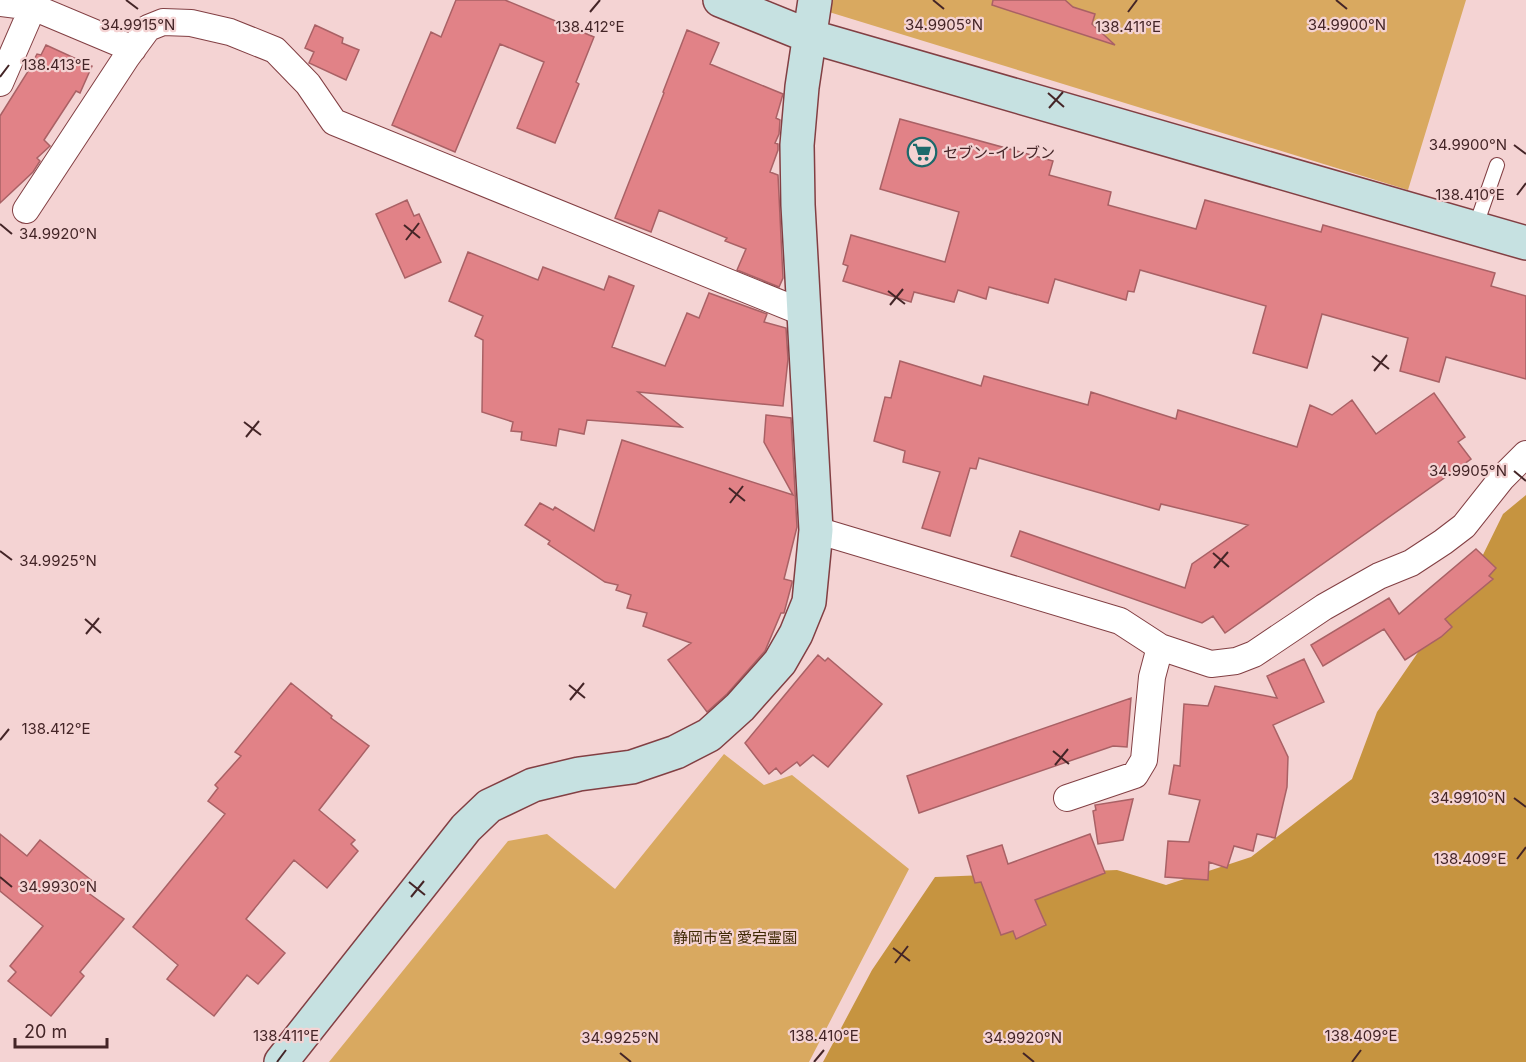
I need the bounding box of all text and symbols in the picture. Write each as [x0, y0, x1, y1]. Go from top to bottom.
text: 34.9915°N [101, 15, 175, 34]
text: 34.9905°N [905, 15, 983, 34]
text: 34.9900°N [1308, 15, 1386, 34]
text: 138.412°E [555, 17, 625, 36]
text: 138.411°E [1095, 17, 1161, 36]
text: 138.413°E [21, 55, 91, 74]
text: 34.9900°N [1429, 135, 1507, 154]
supermarket icon: セブン-イレブン [906, 136, 938, 168]
place label: セブン-イレブン [943, 143, 1055, 162]
text: 138.410°E [1435, 185, 1505, 204]
text: 34.9920°N [19, 224, 97, 243]
text: 34.9905°N [1429, 461, 1507, 480]
text: 34.9925°N [19, 551, 97, 570]
text: 138.412°E [21, 719, 91, 738]
text: 34.9910°N [1431, 788, 1505, 807]
text: 138.409°E [1434, 849, 1506, 868]
text: 34.9930°N [19, 877, 97, 896]
park label: 静岡市営 愛宕霊園 [673, 928, 797, 947]
scale bar [15, 1011, 106, 1049]
text: 20 m [24, 1021, 67, 1042]
text: 138.411°E [253, 1026, 319, 1045]
text: 138.410°E [789, 1026, 859, 1045]
text: 138.409°E [1325, 1026, 1397, 1045]
text: 34.9925°N [581, 1028, 659, 1047]
text: 34.9920°N [984, 1028, 1062, 1047]

